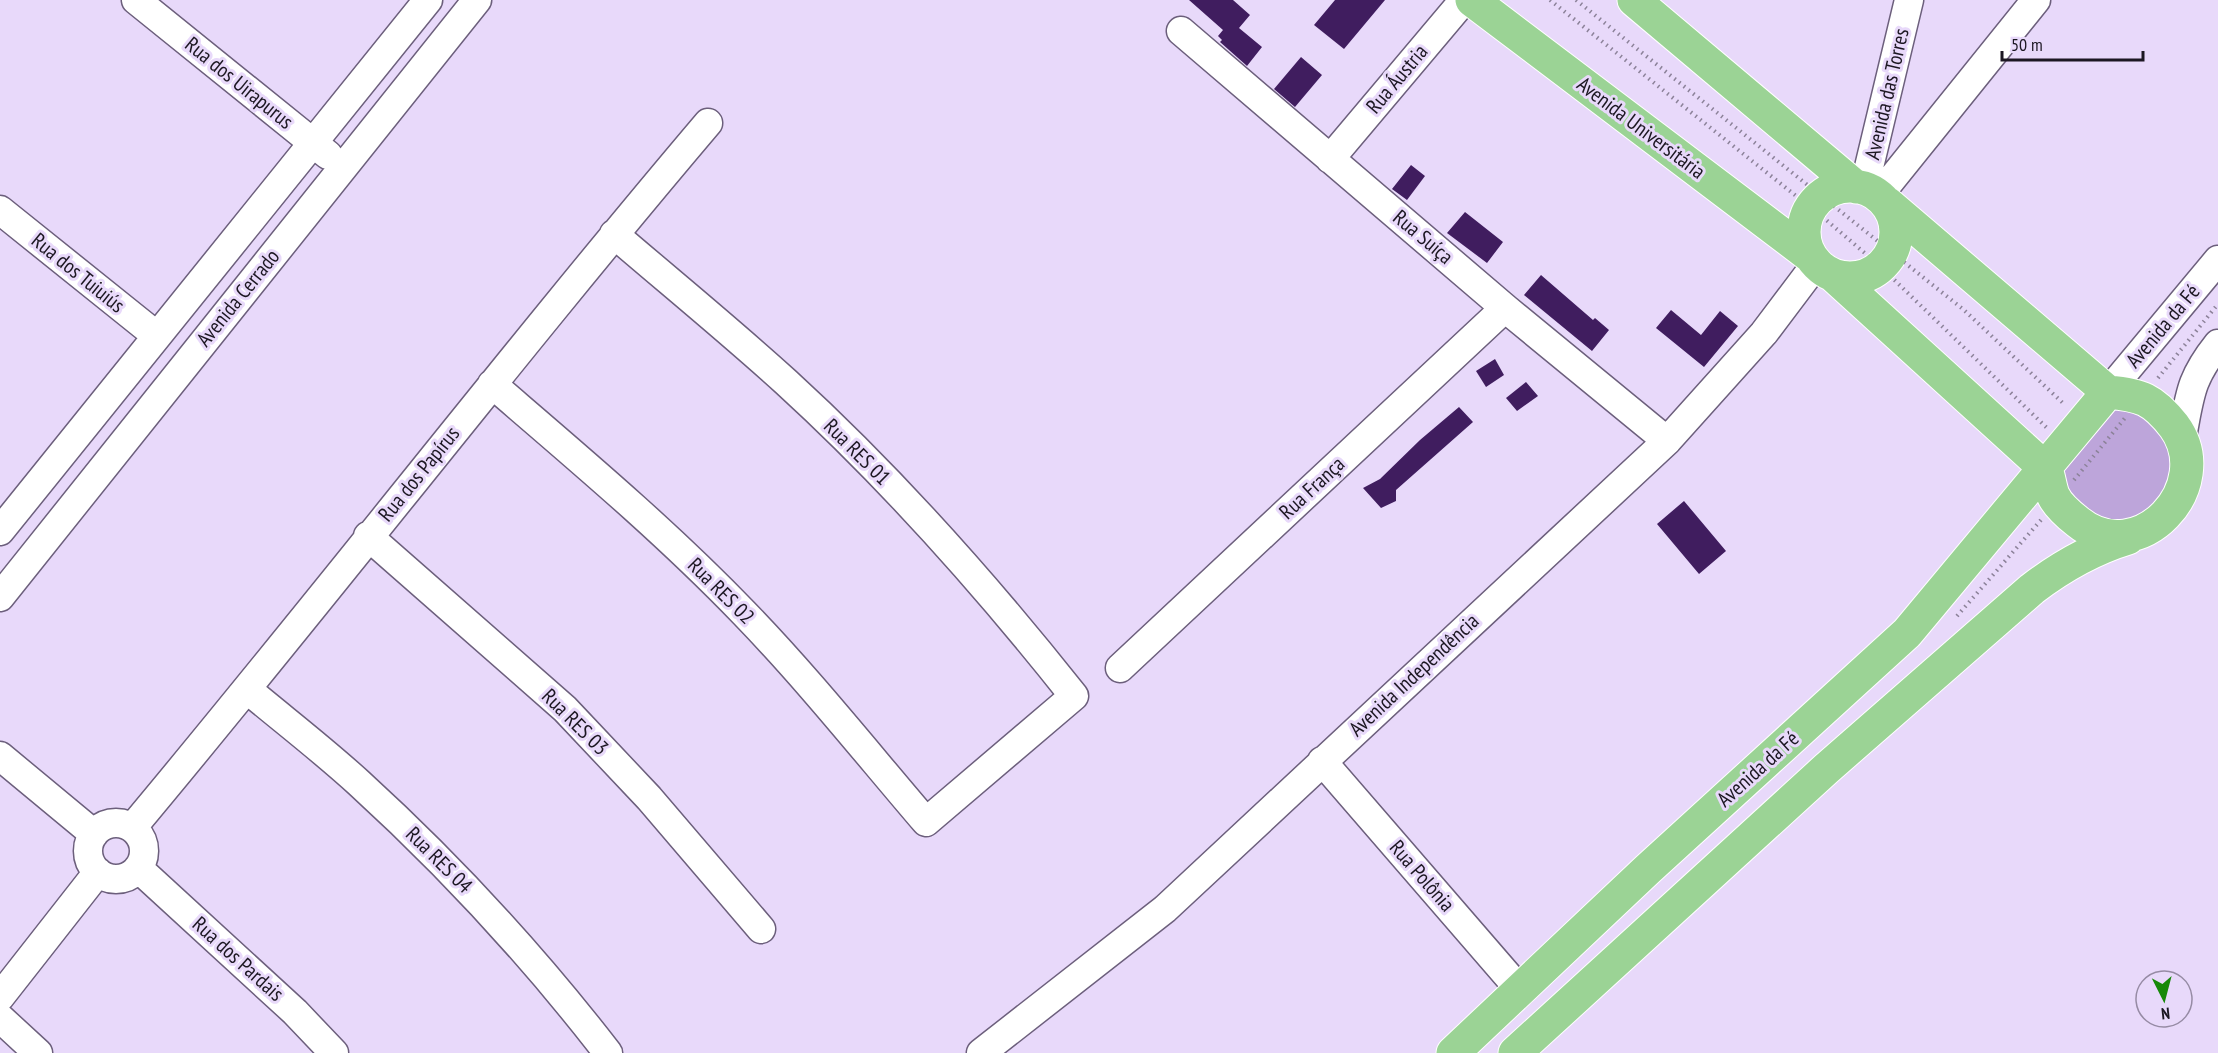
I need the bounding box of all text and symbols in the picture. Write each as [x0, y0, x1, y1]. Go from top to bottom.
scale bar [2002, 24, 2143, 62]
street label: Avenida das Torres [1858, 26, 1915, 162]
street label: Rua dos Uirapurus [180, 31, 299, 135]
text: 50 m [2011, 33, 2043, 56]
street label: Rua Áustria [1360, 39, 1433, 119]
street label: Avenida Universitária [1572, 71, 1711, 185]
street label: Rua Suíça [1388, 204, 1459, 270]
street label: Rua dos Tuiuiús [26, 227, 130, 318]
street label: Avenida Cerrado [190, 243, 285, 352]
street label: Avenida da Fé [2120, 278, 2205, 373]
street label: Rua RES 01 [818, 413, 896, 491]
street label: Rua dos Papírus [372, 421, 465, 527]
street label: Rua França [1273, 450, 1350, 525]
street label: Rua RES 02 [682, 552, 760, 630]
street label: Avenida Independência [1343, 607, 1484, 742]
street label: Rua RES 03 [536, 683, 614, 761]
street label: Avenida da Fé [1711, 725, 1804, 812]
street label: Rua RES 04 [400, 821, 479, 899]
street label: Rua Polônia [1384, 834, 1461, 917]
street label: Rua dos Pardais [187, 910, 290, 1007]
north arrow [2134, 969, 2194, 1029]
text: N [2160, 1004, 2171, 1024]

